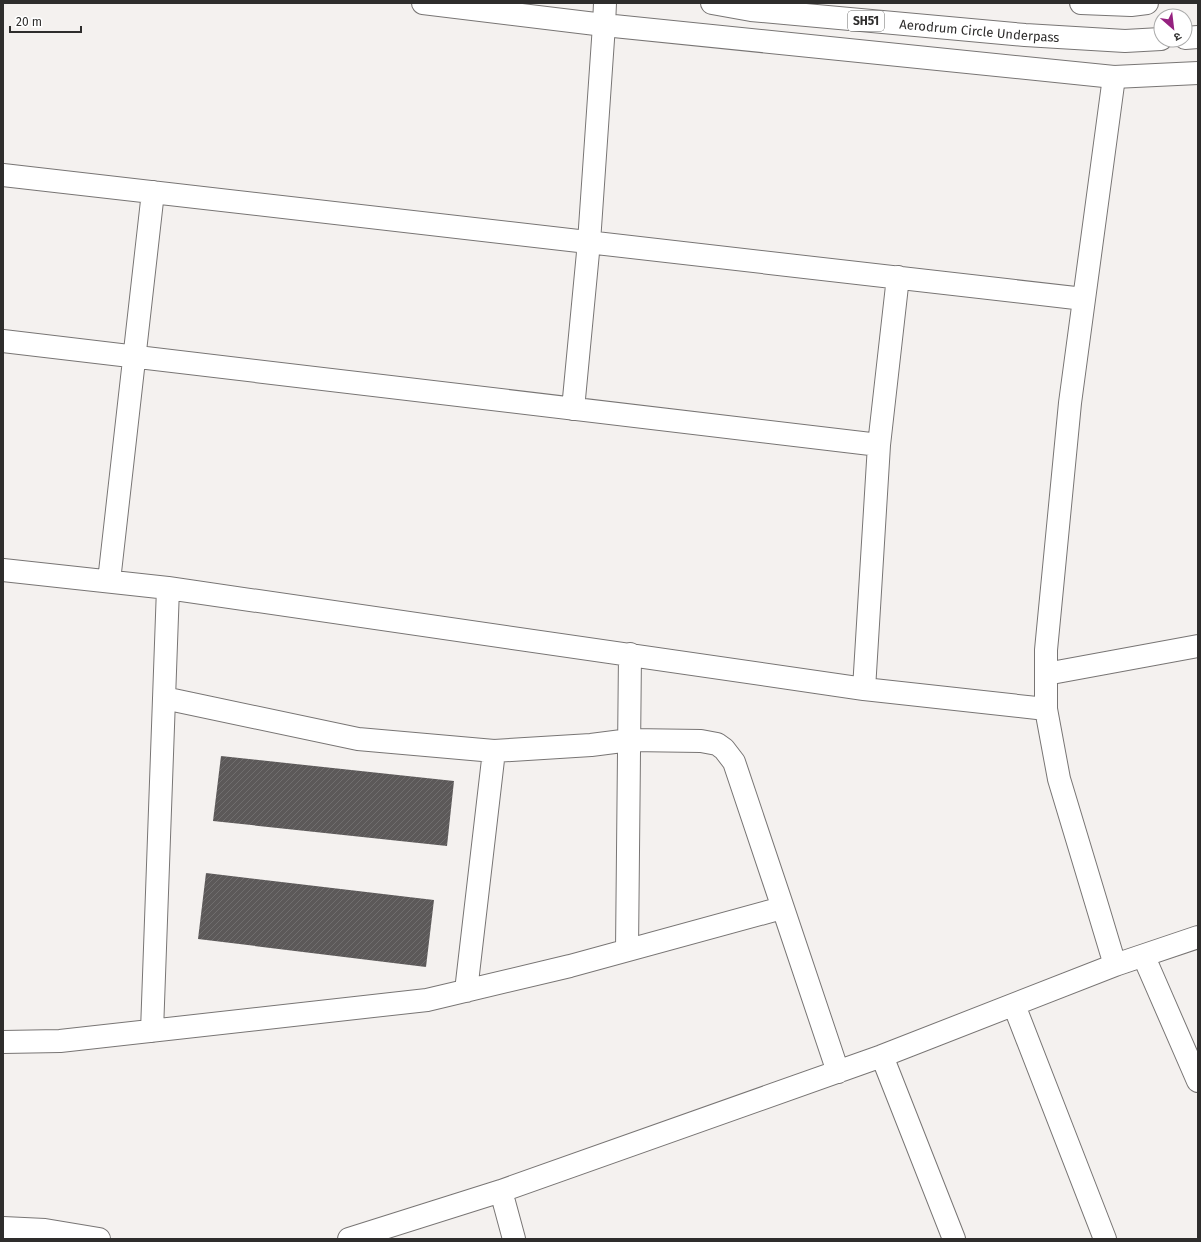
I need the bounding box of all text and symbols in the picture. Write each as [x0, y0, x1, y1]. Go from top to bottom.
scale bar [10, 8, 81, 34]
north arrow [1153, 8, 1193, 48]
road number: SH51 [848, 11, 884, 31]
text: 20 m [16, 15, 42, 29]
street label: Aerodrum Circle Underpass [899, 17, 1060, 45]
text: उ [1171, 29, 1183, 44]

